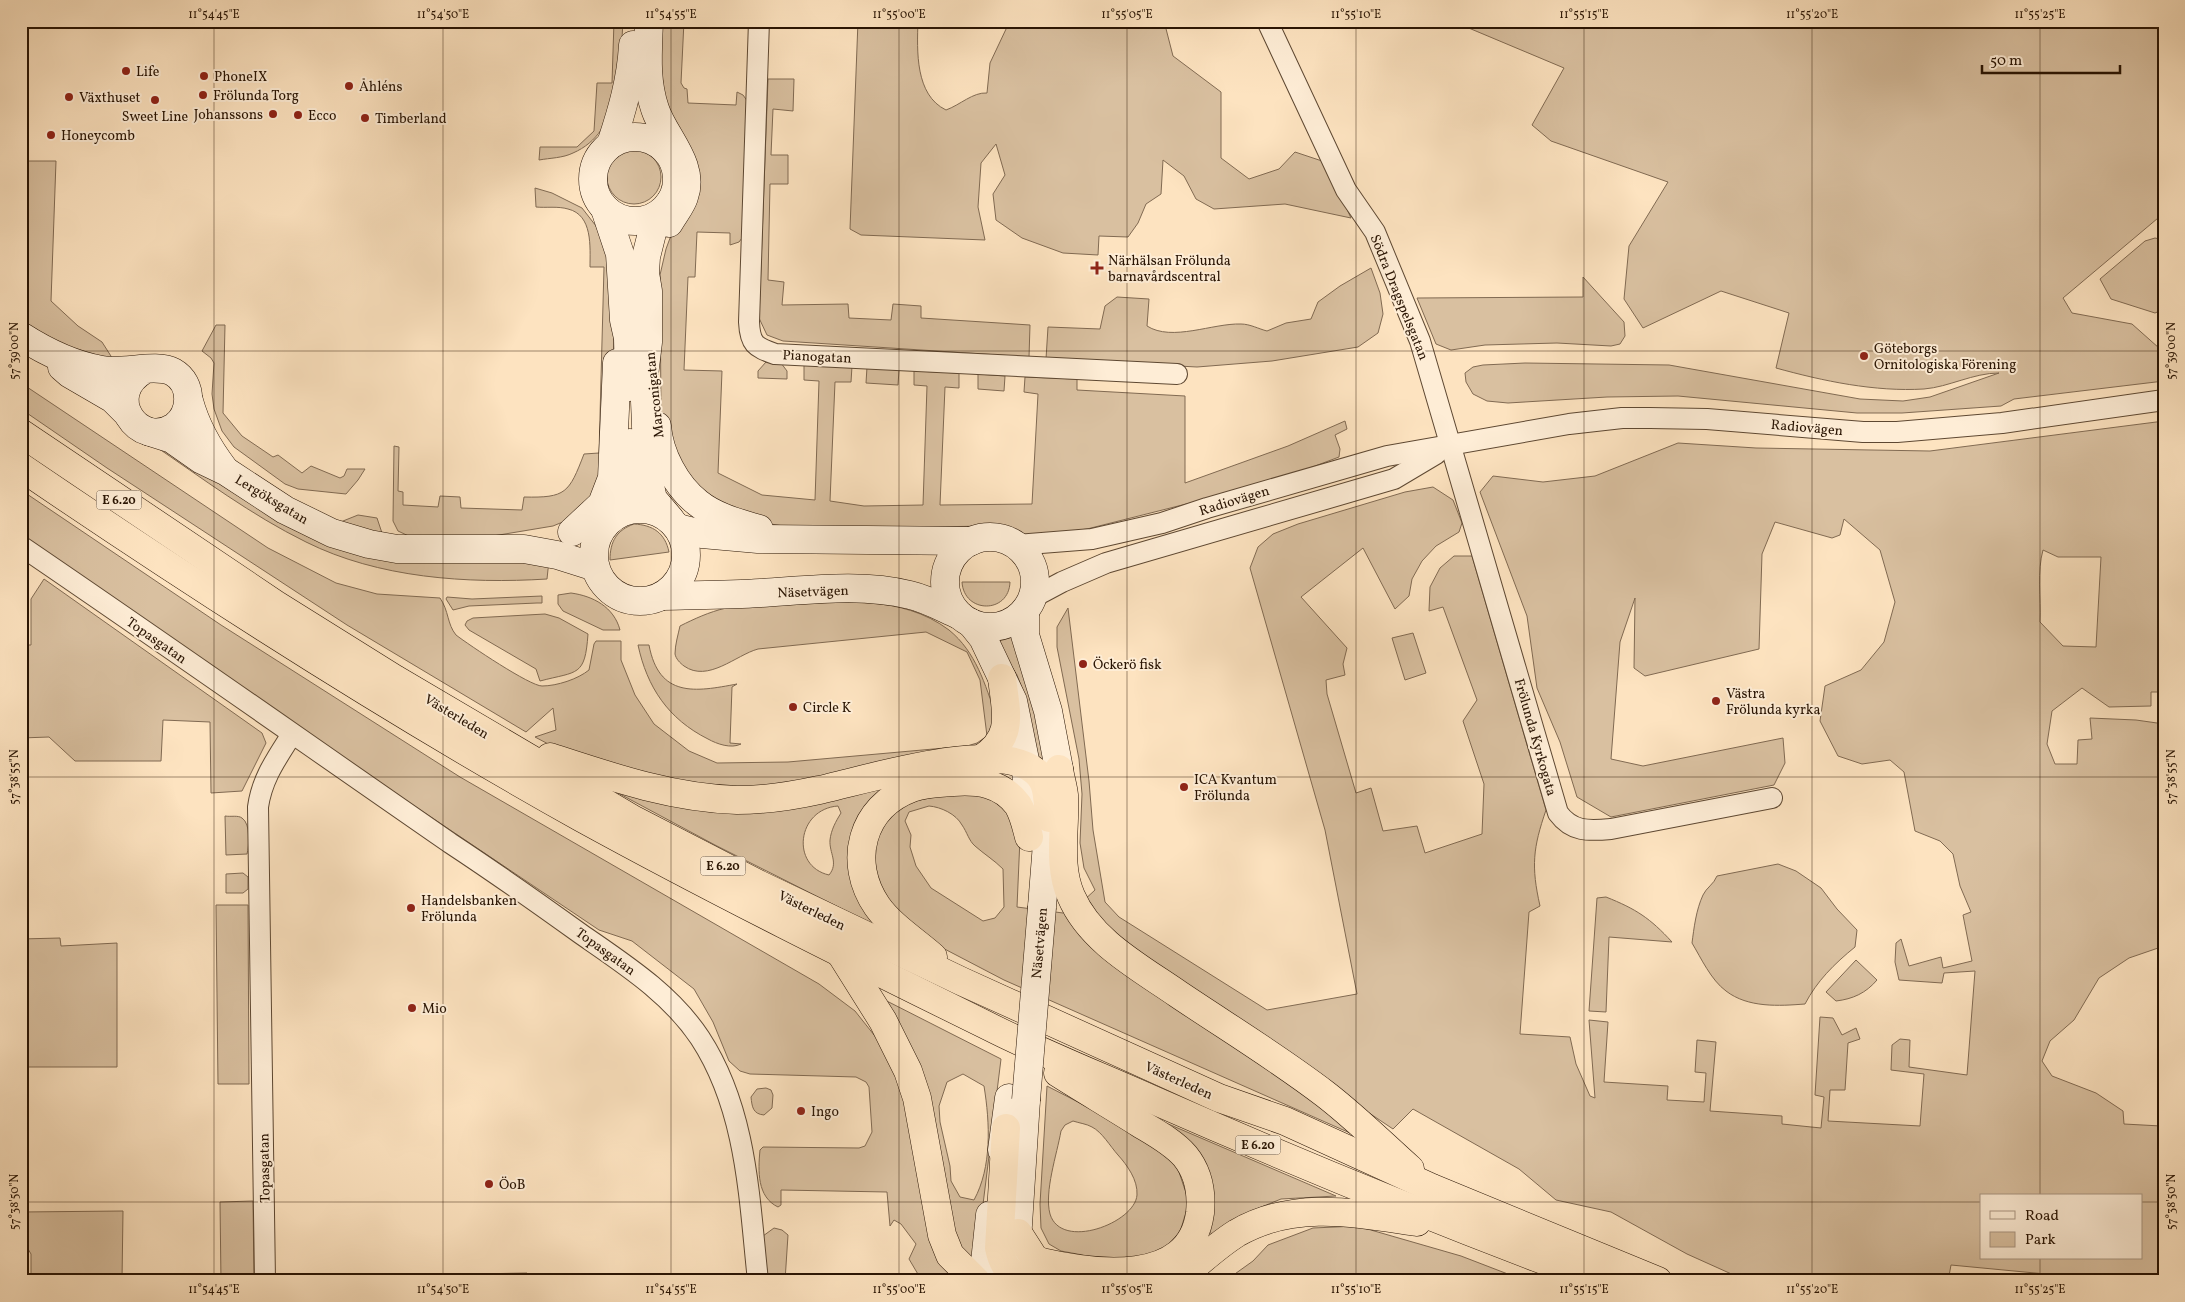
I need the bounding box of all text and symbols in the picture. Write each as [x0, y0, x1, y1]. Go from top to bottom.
text: 11°54'45"E [188, 7, 240, 23]
text: 11°54'50"E [417, 7, 469, 23]
text: 11°54'55"E [645, 7, 697, 23]
text: 11°55'00"E [872, 7, 926, 23]
text: 11°55'05"E [1101, 7, 1153, 23]
text: 11°55'10"E [1331, 7, 1381, 23]
text: 11°55'15"E [1559, 7, 1609, 23]
text: 11°55'20"E [1786, 7, 1838, 23]
text: 11°55'25"E [2014, 7, 2066, 23]
scale bar [1982, 42, 2120, 74]
text: 50 m [1990, 51, 2022, 72]
place label: Life [136, 63, 160, 82]
marker: Life [120, 65, 132, 77]
place label: PhoneIX [214, 68, 267, 87]
marker: PhoneIX [198, 70, 210, 82]
place label: Åhléns [359, 78, 402, 97]
marker: Åhléns [343, 80, 355, 92]
place label: Frölunda Torg [213, 87, 299, 106]
place label: Växthuset [79, 89, 141, 108]
marker: Frölunda Torg [197, 89, 209, 101]
marker: Växthuset [63, 91, 75, 103]
marker: Sweet Line [149, 94, 161, 106]
place label: Johanssons [194, 106, 263, 125]
place label: Ecco [308, 107, 336, 126]
place label: Sweet Line [122, 108, 189, 127]
marker: Johanssons [267, 108, 279, 120]
marker: Ecco [292, 109, 304, 121]
place label: Timberland [375, 110, 447, 129]
marker: Timberland [359, 112, 371, 124]
place label: Honeycomb [61, 127, 135, 146]
marker: Honeycomb [45, 129, 57, 141]
street label: Södra Dragspelsgatan [1365, 232, 1433, 363]
place label: Närhälsan Frölunda barnavårdscentral [1108, 252, 1231, 287]
marker: Närhälsan Frölunda barnavårdscentral [1090, 261, 1104, 275]
text: 57°39'00"N [7, 322, 23, 380]
text: 57°39'00"N [2164, 322, 2180, 380]
place label: Göteborgs Ornitologiska Förening [1874, 340, 2016, 375]
street label: Pianogatan [782, 346, 852, 369]
marker: Göteborgs Ornitologiska Förening [1858, 350, 1870, 362]
street label: Marconigatan [642, 351, 669, 439]
street label: Radiovägen [1770, 416, 1844, 441]
street label: Lergöksgatan [231, 471, 312, 530]
street label: Radiovägen [1197, 482, 1272, 521]
road number: E 6.20 [96, 490, 142, 510]
street label: Näsetvägen [777, 582, 849, 603]
street label: Topasgatan [122, 613, 190, 669]
place label: Öckerö fisk [1093, 656, 1162, 675]
marker: Öckerö fisk [1077, 658, 1089, 670]
street label: Frölunda Kyrkogata [1509, 676, 1560, 798]
place label: Västra Frölunda kyrka [1726, 685, 1820, 720]
street label: Västerleden [420, 690, 492, 744]
marker: Västra Frölunda kyrka [1710, 695, 1722, 707]
place label: Circle K [803, 699, 852, 718]
marker: Circle K [787, 701, 799, 713]
text: 57°38'55"N [7, 749, 23, 805]
text: 57°38'55"N [2164, 749, 2180, 805]
place label: ICA Kvantum Frölunda [1194, 771, 1277, 806]
marker: ICA Kvantum Frölunda [1178, 781, 1190, 793]
road number: E 6.20 [700, 856, 746, 876]
street label: Västerleden [775, 887, 848, 936]
place label: Handelsbanken Frölunda [421, 892, 517, 927]
marker: Handelsbanken Frölunda [405, 902, 417, 914]
street label: Näsetvägen [1028, 907, 1053, 980]
street label: Topasgatan [571, 924, 639, 980]
place label: Mio [422, 1000, 447, 1019]
marker: Mio [406, 1002, 418, 1014]
street label: Västerleden [1141, 1058, 1215, 1105]
place label: Ingo [811, 1103, 839, 1122]
marker: Ingo [795, 1105, 807, 1117]
street label: Topasgatan [255, 1133, 276, 1203]
road number: E 6.20 [1236, 1136, 1280, 1154]
text: 57°38'50"N [7, 1174, 23, 1230]
text: 57°38'50"N [2164, 1174, 2180, 1230]
place label: ÖoB [499, 1176, 525, 1195]
marker: ÖoB [483, 1178, 495, 1190]
legend [1980, 1194, 2142, 1260]
text: Road [2025, 1206, 2059, 1227]
text: Park [2025, 1230, 2056, 1251]
text: 11°54'45"E [188, 1282, 240, 1298]
text: 11°54'50"E [417, 1282, 469, 1298]
text: 11°54'55"E [645, 1282, 697, 1298]
text: 11°55'00"E [872, 1282, 926, 1298]
text: 11°55'05"E [1101, 1282, 1153, 1298]
text: 11°55'10"E [1331, 1282, 1381, 1298]
text: 11°55'15"E [1559, 1282, 1609, 1298]
text: 11°55'20"E [1786, 1282, 1838, 1298]
text: 11°55'25"E [2014, 1282, 2066, 1298]

